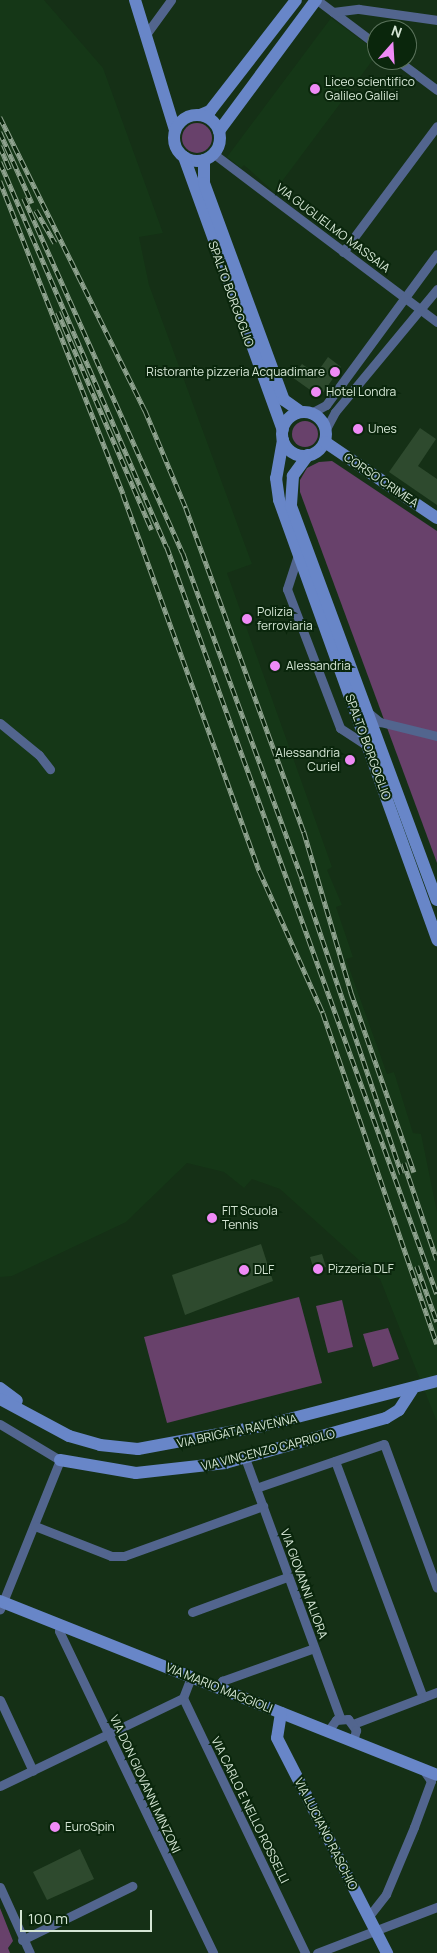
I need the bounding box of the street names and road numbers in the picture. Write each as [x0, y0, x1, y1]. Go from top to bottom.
street label: VIA GUGLIELMO MASSAIA [273, 180, 393, 276]
street label: SPALTO BORGOGLIO [205, 239, 257, 349]
street label: CORSO CRIMEA [341, 450, 421, 510]
street label: SPALTO BORGOGLIO [342, 692, 394, 802]
street label: VIA BRIGATA RAVENNA [176, 1411, 298, 1451]
street label: VIA VINCENZO CAPRIOLO [200, 1426, 336, 1474]
street label: VIA GIOVANNI ALIORA [277, 1527, 331, 1641]
street label: VIA MARIO MAGGIOLI [163, 1660, 275, 1716]
street label: VIA DON GIOVANNI MINZONI [107, 1713, 183, 1855]
street label: VIA CARLO E NELLO ROSSELLI [208, 1734, 292, 1886]
street label: VIA LUCIANO RASCHIO [292, 1776, 360, 1892]

